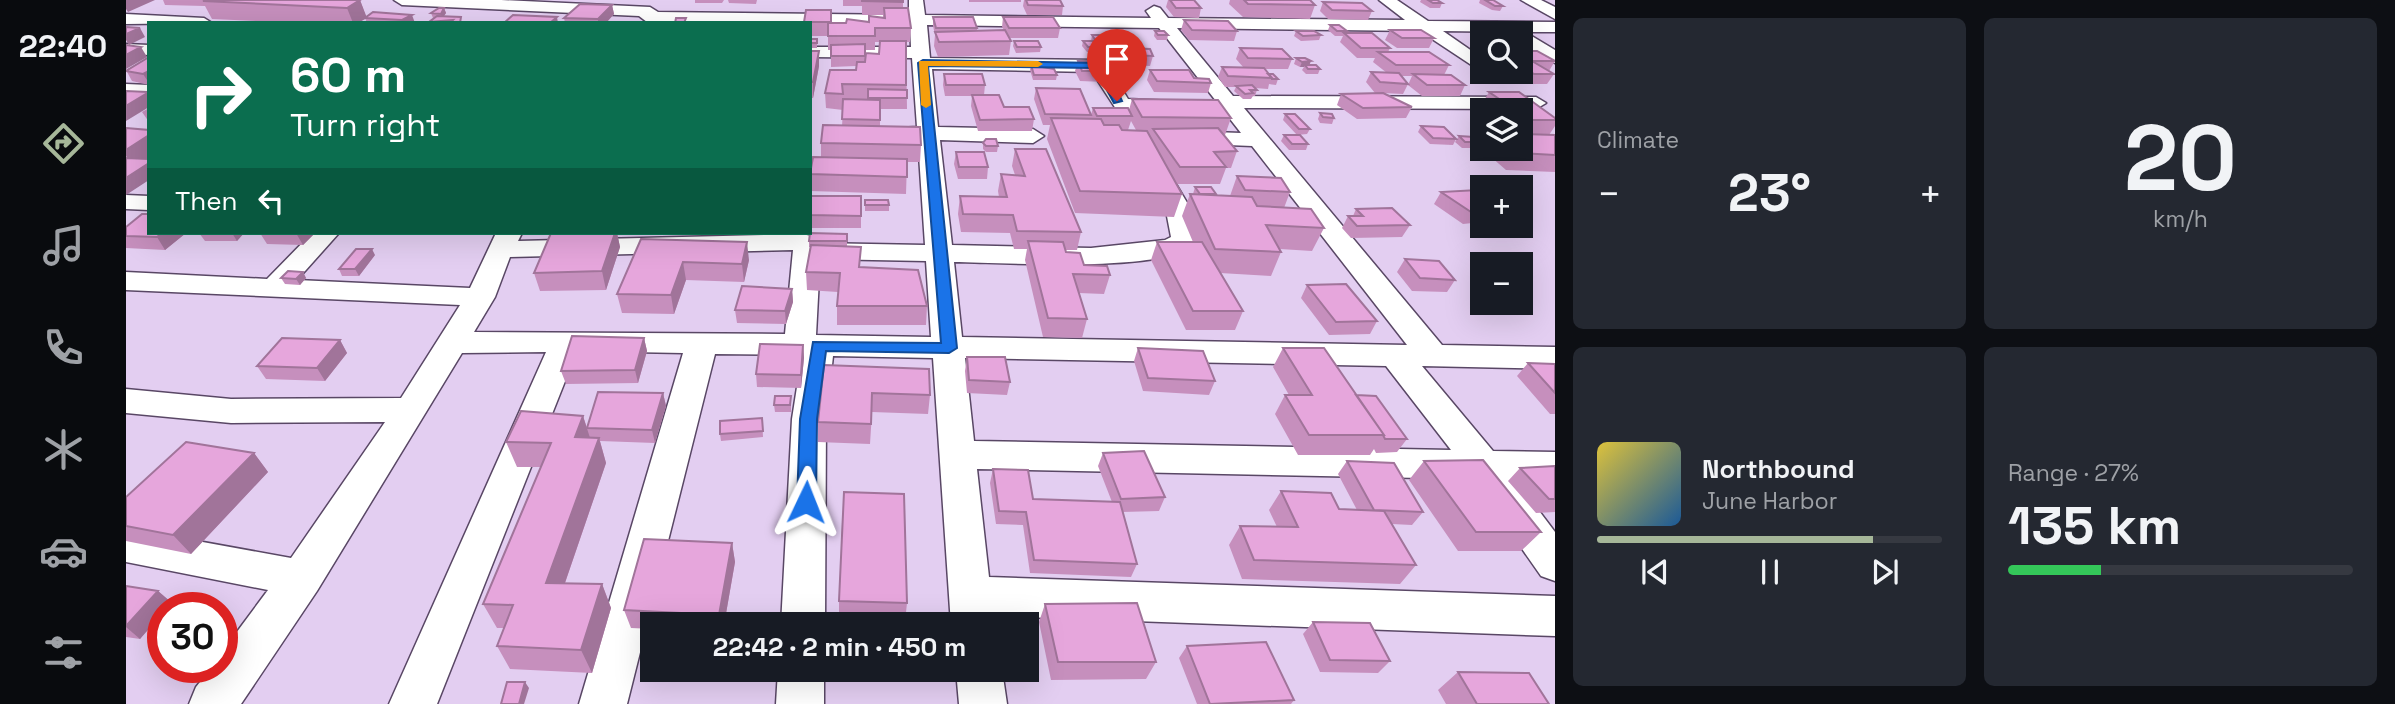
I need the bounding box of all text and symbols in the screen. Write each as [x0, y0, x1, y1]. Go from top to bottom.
map controls [1470, 21, 1533, 315]
button: search [1470, 21, 1533, 84]
text: 22:40 [19, 26, 107, 66]
pin [1087, 29, 1147, 101]
icon: arrive [1098, 40, 1136, 78]
text: 60 m [290, 44, 406, 106]
icon: right [175, 49, 266, 140]
button: layers [1470, 98, 1533, 161]
text: 20 [2124, 100, 2237, 217]
text: Turn right [290, 105, 440, 145]
icon: directions [39, 119, 88, 168]
text: Climate [1597, 125, 1679, 155]
text: 23° [1728, 160, 1811, 226]
text: − [1597, 170, 1621, 218]
text: + [1918, 170, 1942, 218]
button: + [1470, 175, 1533, 238]
icon: left [252, 182, 290, 220]
text: Then [175, 184, 238, 218]
text: km/h [2153, 204, 2208, 234]
icon: music [39, 221, 88, 270]
button: − [1470, 252, 1533, 315]
icon: phone [39, 323, 88, 372]
icon: climate [39, 425, 88, 474]
text: Northbound [1702, 452, 1855, 486]
text: Range · 27% [2008, 458, 2139, 488]
position arrow [769, 465, 843, 539]
text: June Harbor [1702, 486, 1837, 516]
text: 135 km [2008, 493, 2181, 559]
icon: car [39, 527, 88, 576]
icon: previous [1636, 553, 1674, 591]
icon: pause [1751, 553, 1789, 591]
icon: next [1866, 553, 1904, 591]
speed limit sign: 30 [147, 592, 238, 683]
icon: filters [39, 628, 88, 677]
text: 22:42 · 2 min · 450 m [713, 630, 966, 664]

